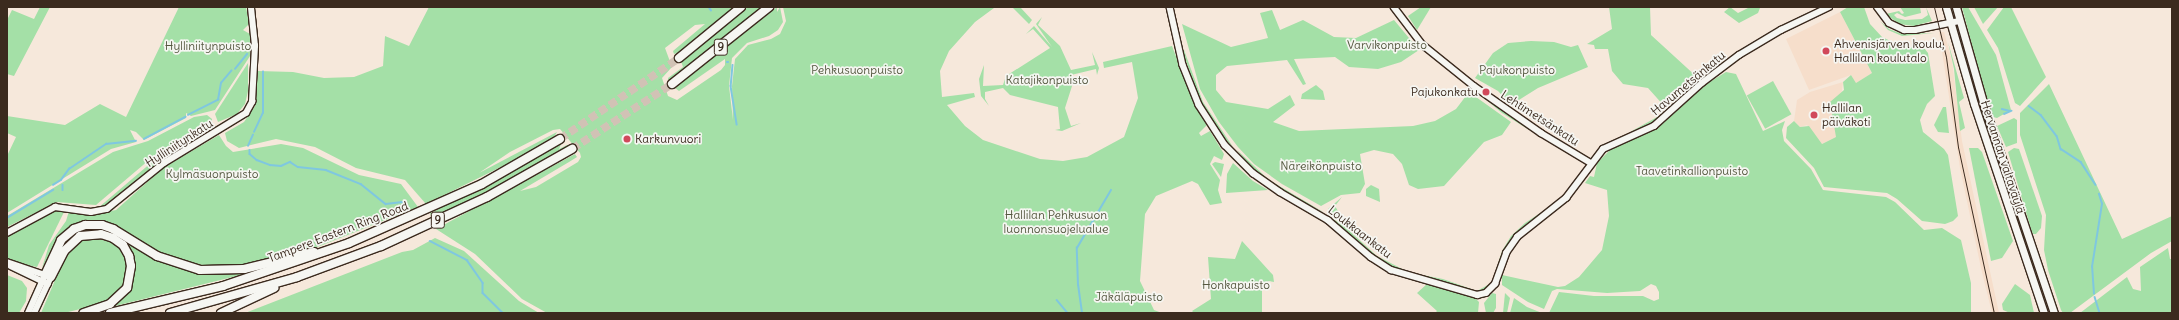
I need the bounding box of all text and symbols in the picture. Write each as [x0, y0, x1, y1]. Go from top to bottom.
place label: Ahvenisjärven koulu, Hallilan koulutalo [1834, 37, 1944, 65]
road number: 9 [713, 38, 729, 56]
park label: Varvikonpuisto [1347, 38, 1427, 52]
park label: Hylliniitynpuisto [165, 39, 251, 53]
marker: Ahvenisjärven koulu, Hallilan koulutalo [1821, 46, 1831, 56]
street label: Havumetsänkatu [1648, 48, 1728, 118]
park label: Pehkusuonpuisto [811, 63, 903, 77]
park label: Pajukonpuisto [1479, 63, 1555, 77]
park label: Katajikonpuisto [1006, 73, 1088, 87]
place label: Pajukonkatu [1411, 85, 1478, 99]
marker: Pajukonkatu [1481, 87, 1491, 97]
street label: Lehtimetsänkatu [1498, 87, 1582, 149]
street label: Hervannan valtaväylä [1978, 99, 2028, 215]
place label: Hallilan päiväkoti [1822, 101, 1870, 129]
marker: Hallilan päiväkoti [1809, 110, 1819, 120]
street label: Hylliniitynkatu [143, 116, 215, 170]
place label: Karkunvuori [635, 132, 701, 146]
marker: Karkunvuori [622, 134, 632, 144]
park label: Näreikönpuisto [1280, 159, 1362, 173]
park label: Taavetinkallionpuisto [1636, 164, 1748, 178]
park label: Kylmäsuonpuisto [165, 167, 259, 181]
street label: Tampere Eastern Ring Road [266, 199, 410, 265]
street label: Loukkaankatu [1325, 203, 1395, 261]
park label: Hallilan Pehkusuon luonnonsuojelualue [1004, 208, 1108, 236]
road number: 9 [430, 211, 446, 229]
park label: Honkapuisto [1202, 278, 1270, 292]
park label: Jäkäläpuisto [1095, 290, 1163, 304]

